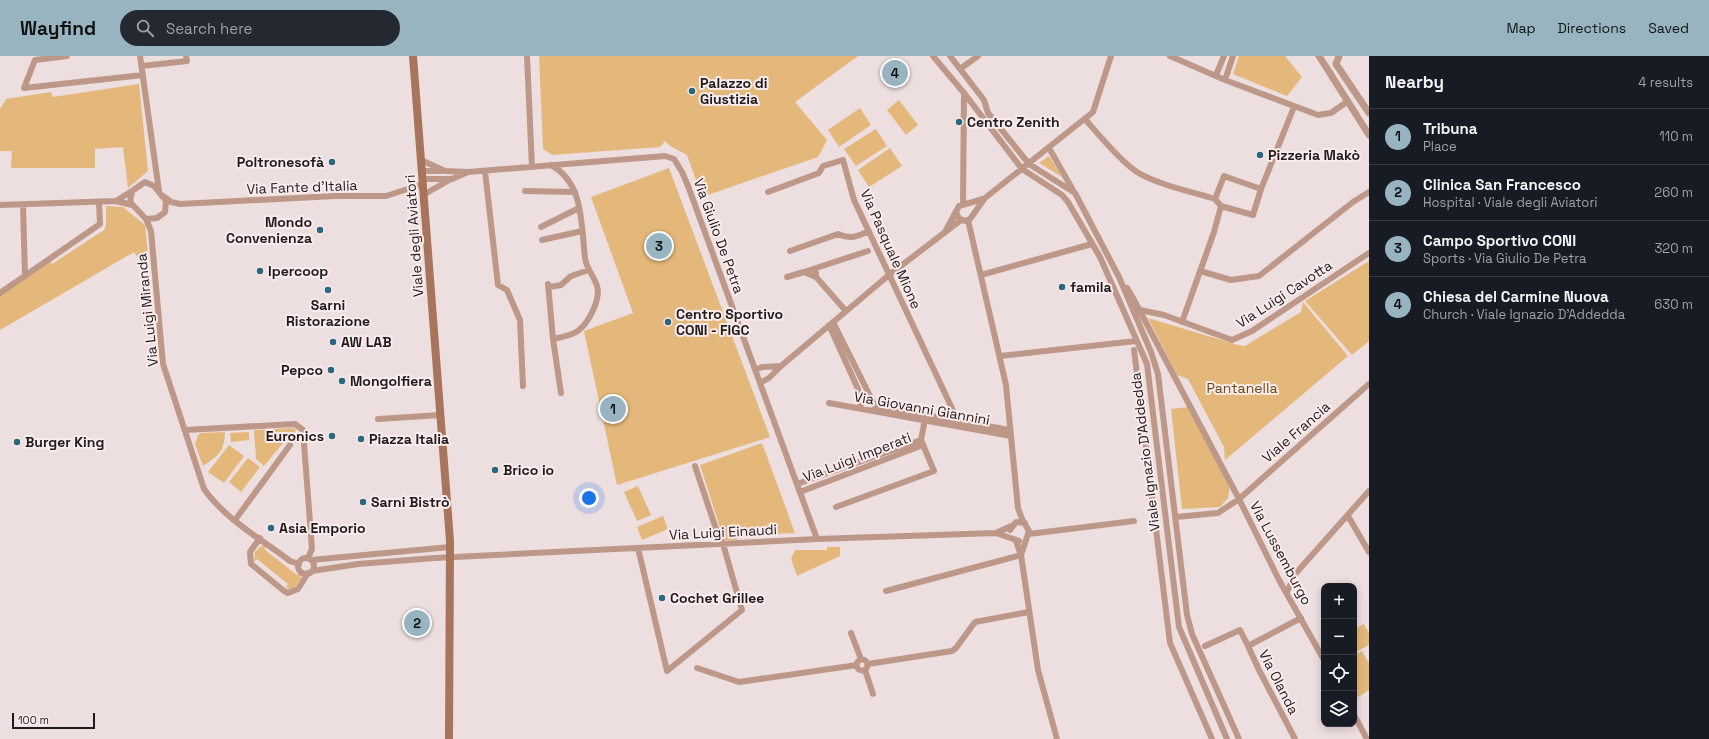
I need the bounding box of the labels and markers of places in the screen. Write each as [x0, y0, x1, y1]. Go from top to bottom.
pin: 4 [882, 58, 908, 88]
place label: Palazzo di Giustizia [700, 74, 767, 108]
marker: Palazzo di Giustizia [687, 86, 697, 96]
place label: Centro Zenith [967, 113, 1060, 131]
marker: Centro Zenith [954, 117, 964, 127]
place label: Pizzeria Makò [1268, 146, 1360, 164]
marker: Pizzeria Makò [1255, 150, 1265, 160]
place label: Poltronesofà [237, 153, 324, 171]
marker: Poltronesofà [327, 157, 337, 167]
place label: Mondo Convenienza [226, 213, 312, 247]
marker: Mondo Convenienza [315, 225, 325, 235]
pin: 3 [646, 231, 672, 261]
place label: Ipercoop [268, 262, 328, 280]
marker: Ipercoop [255, 266, 265, 276]
place label: famila [1070, 278, 1112, 296]
marker: famila [1057, 282, 1067, 292]
marker: Sarni Ristorazione [323, 285, 333, 295]
place label: Sarni Ristorazione [286, 296, 370, 330]
place label: Centro Sportivo CONI - FIGC [676, 305, 783, 339]
marker: Centro Sportivo CONI - FIGC [663, 317, 673, 327]
place label: AW LAB [341, 333, 391, 351]
marker: AW LAB [328, 337, 338, 347]
place label: Pepco [281, 361, 323, 379]
marker: Pepco [326, 365, 336, 375]
place label: Mongolfiera [350, 372, 432, 390]
marker: Mongolfiera [337, 376, 347, 386]
pin: 1 [600, 394, 626, 424]
place label: Euronics [266, 427, 324, 445]
place label: Piazza Italia [369, 430, 449, 448]
marker: Euronics [327, 431, 337, 441]
place label: Burger King [25, 433, 104, 451]
marker: Piazza Italia [356, 434, 366, 444]
marker: Burger King [12, 437, 22, 447]
place label: Brico io [503, 461, 554, 479]
marker: Brico io [490, 465, 500, 475]
place label: Sarni Bistrò [371, 493, 449, 511]
marker: Sarni Bistrò [358, 497, 368, 507]
place label: Asia Emporio [279, 519, 366, 537]
marker: Asia Emporio [266, 523, 276, 533]
place label: Cochet Grillee [670, 589, 764, 607]
marker: Cochet Grillee [657, 593, 667, 603]
pin: 2 [404, 608, 430, 638]

